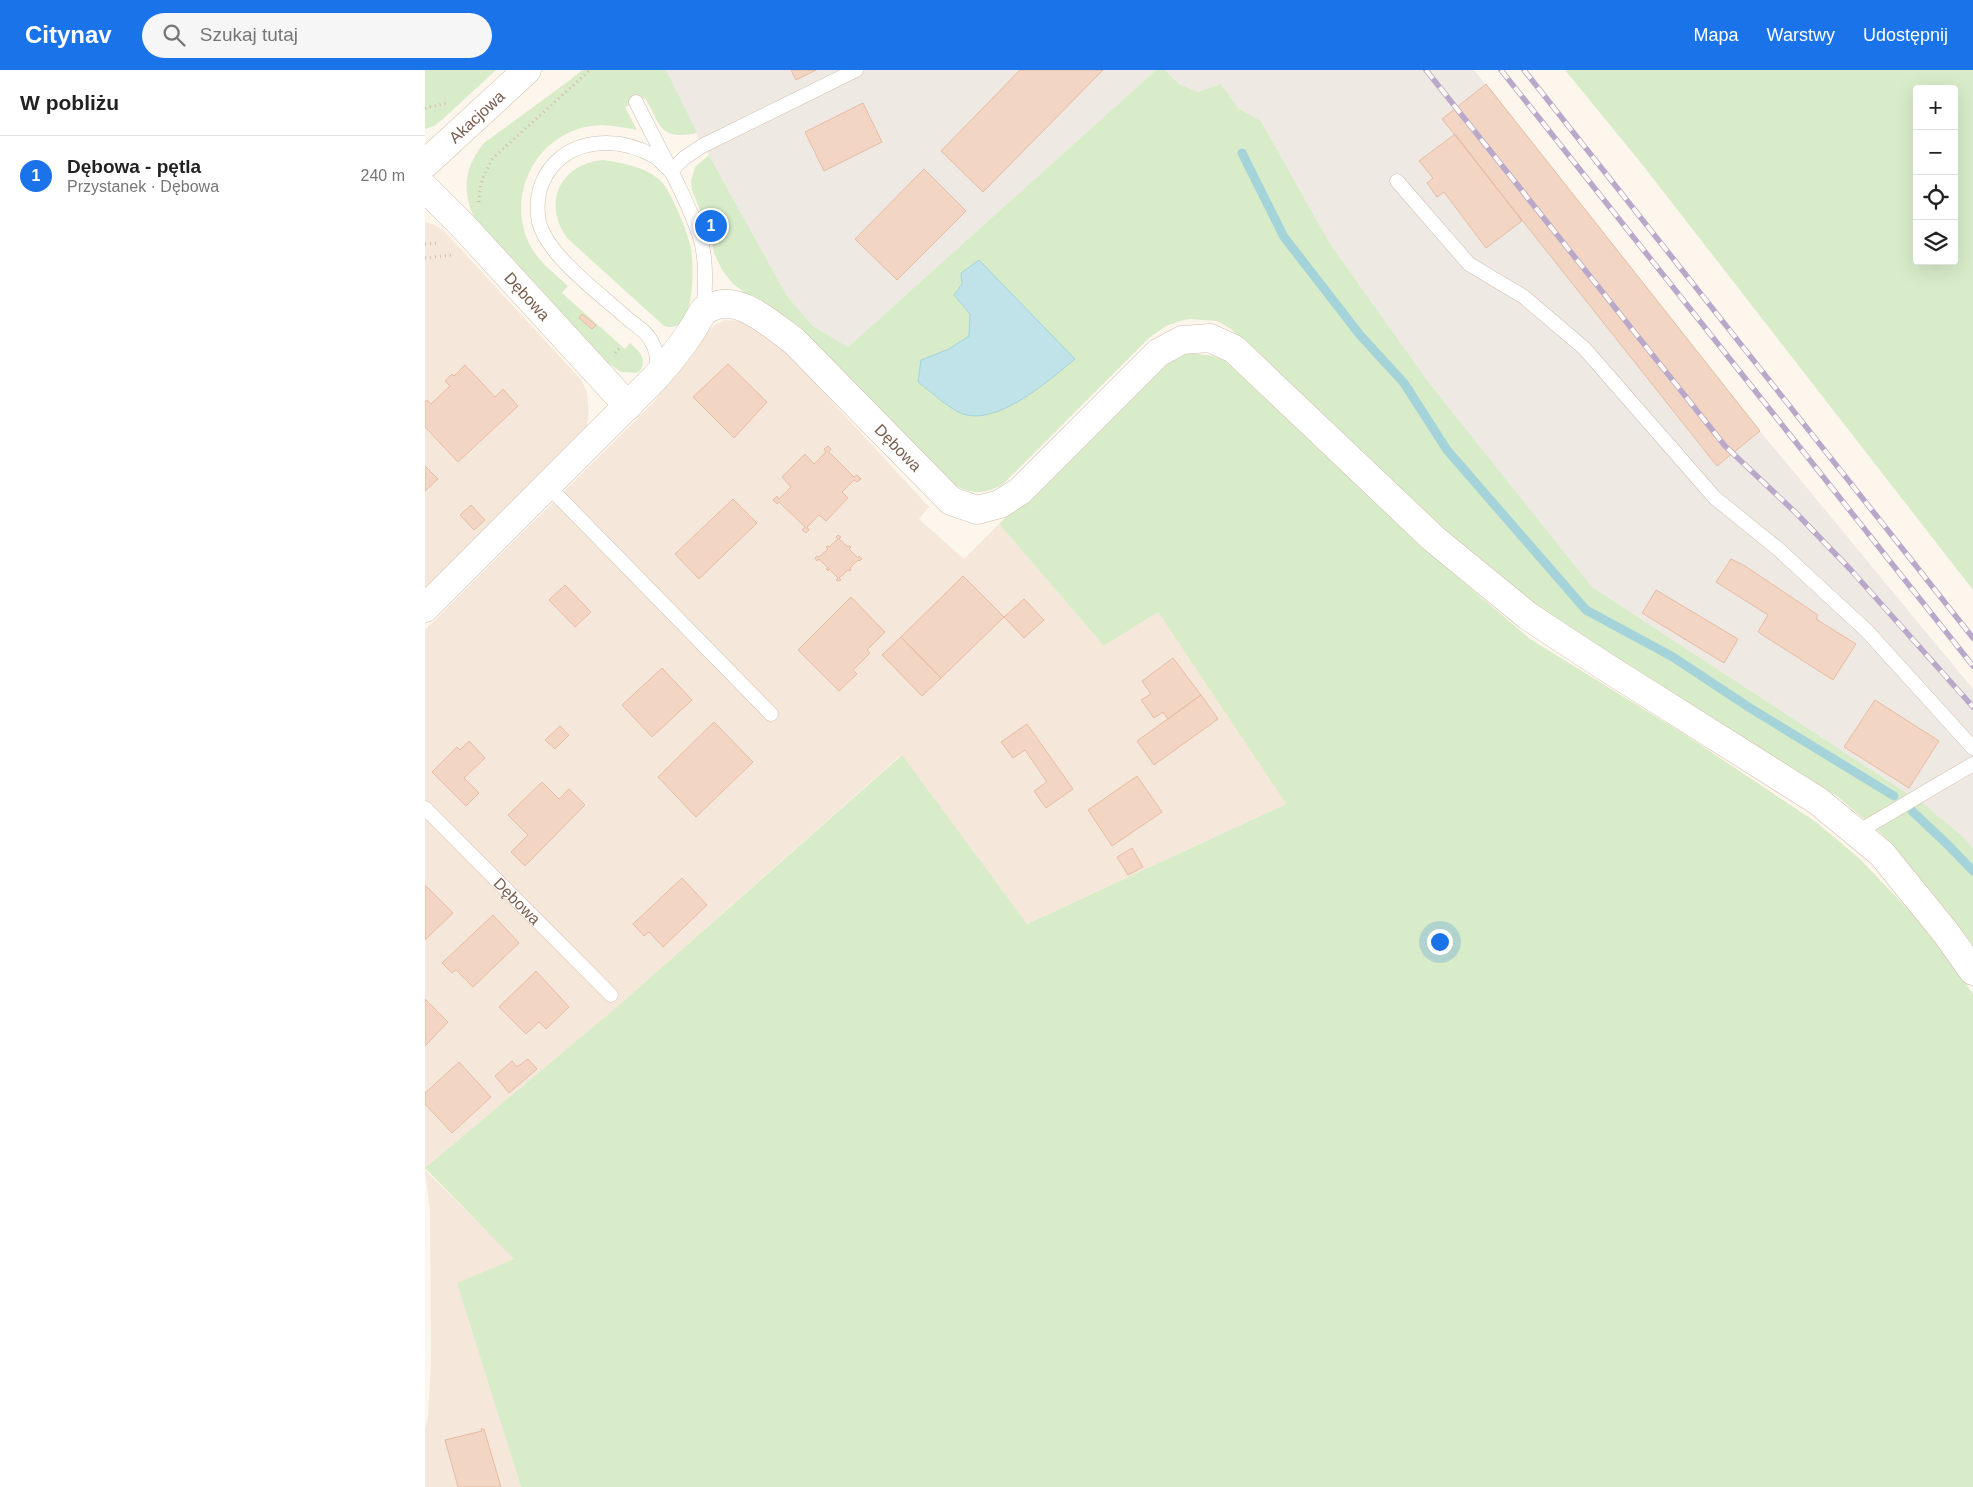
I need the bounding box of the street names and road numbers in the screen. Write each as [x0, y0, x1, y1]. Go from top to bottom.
street label: Akacjowa [446, 87, 507, 146]
street label: Dębowa [501, 269, 554, 324]
street label: Dębowa [872, 420, 925, 474]
street label: Dębowa [491, 874, 544, 928]

